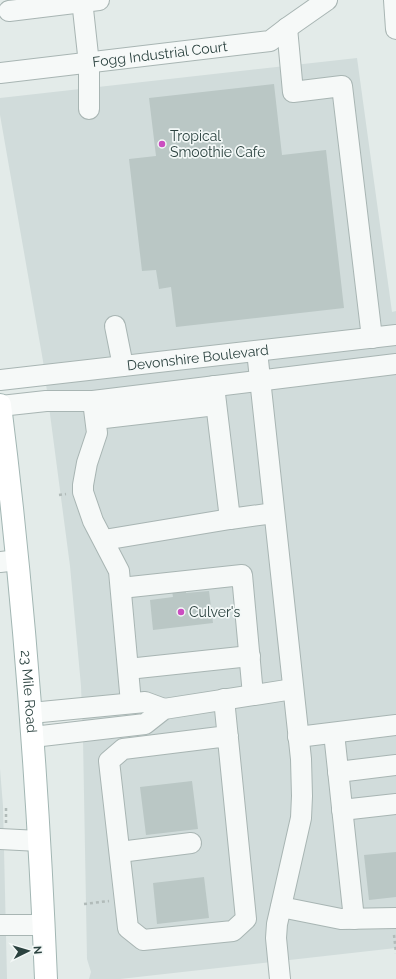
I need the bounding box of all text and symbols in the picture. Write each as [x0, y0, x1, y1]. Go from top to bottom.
street label: Fogg Industrial Court [92, 38, 228, 70]
place label: Tropical Smoothie Cafe [170, 128, 265, 160]
marker: Tropical Smoothie Cafe [157, 139, 167, 149]
street label: Devonshire Boulevard [126, 342, 269, 374]
place label: Culver's [189, 604, 240, 620]
marker: Culver's [176, 607, 186, 617]
street label: 23 Mile Road [18, 650, 40, 733]
north arrow [8, 931, 48, 971]
text: N [31, 945, 44, 955]

